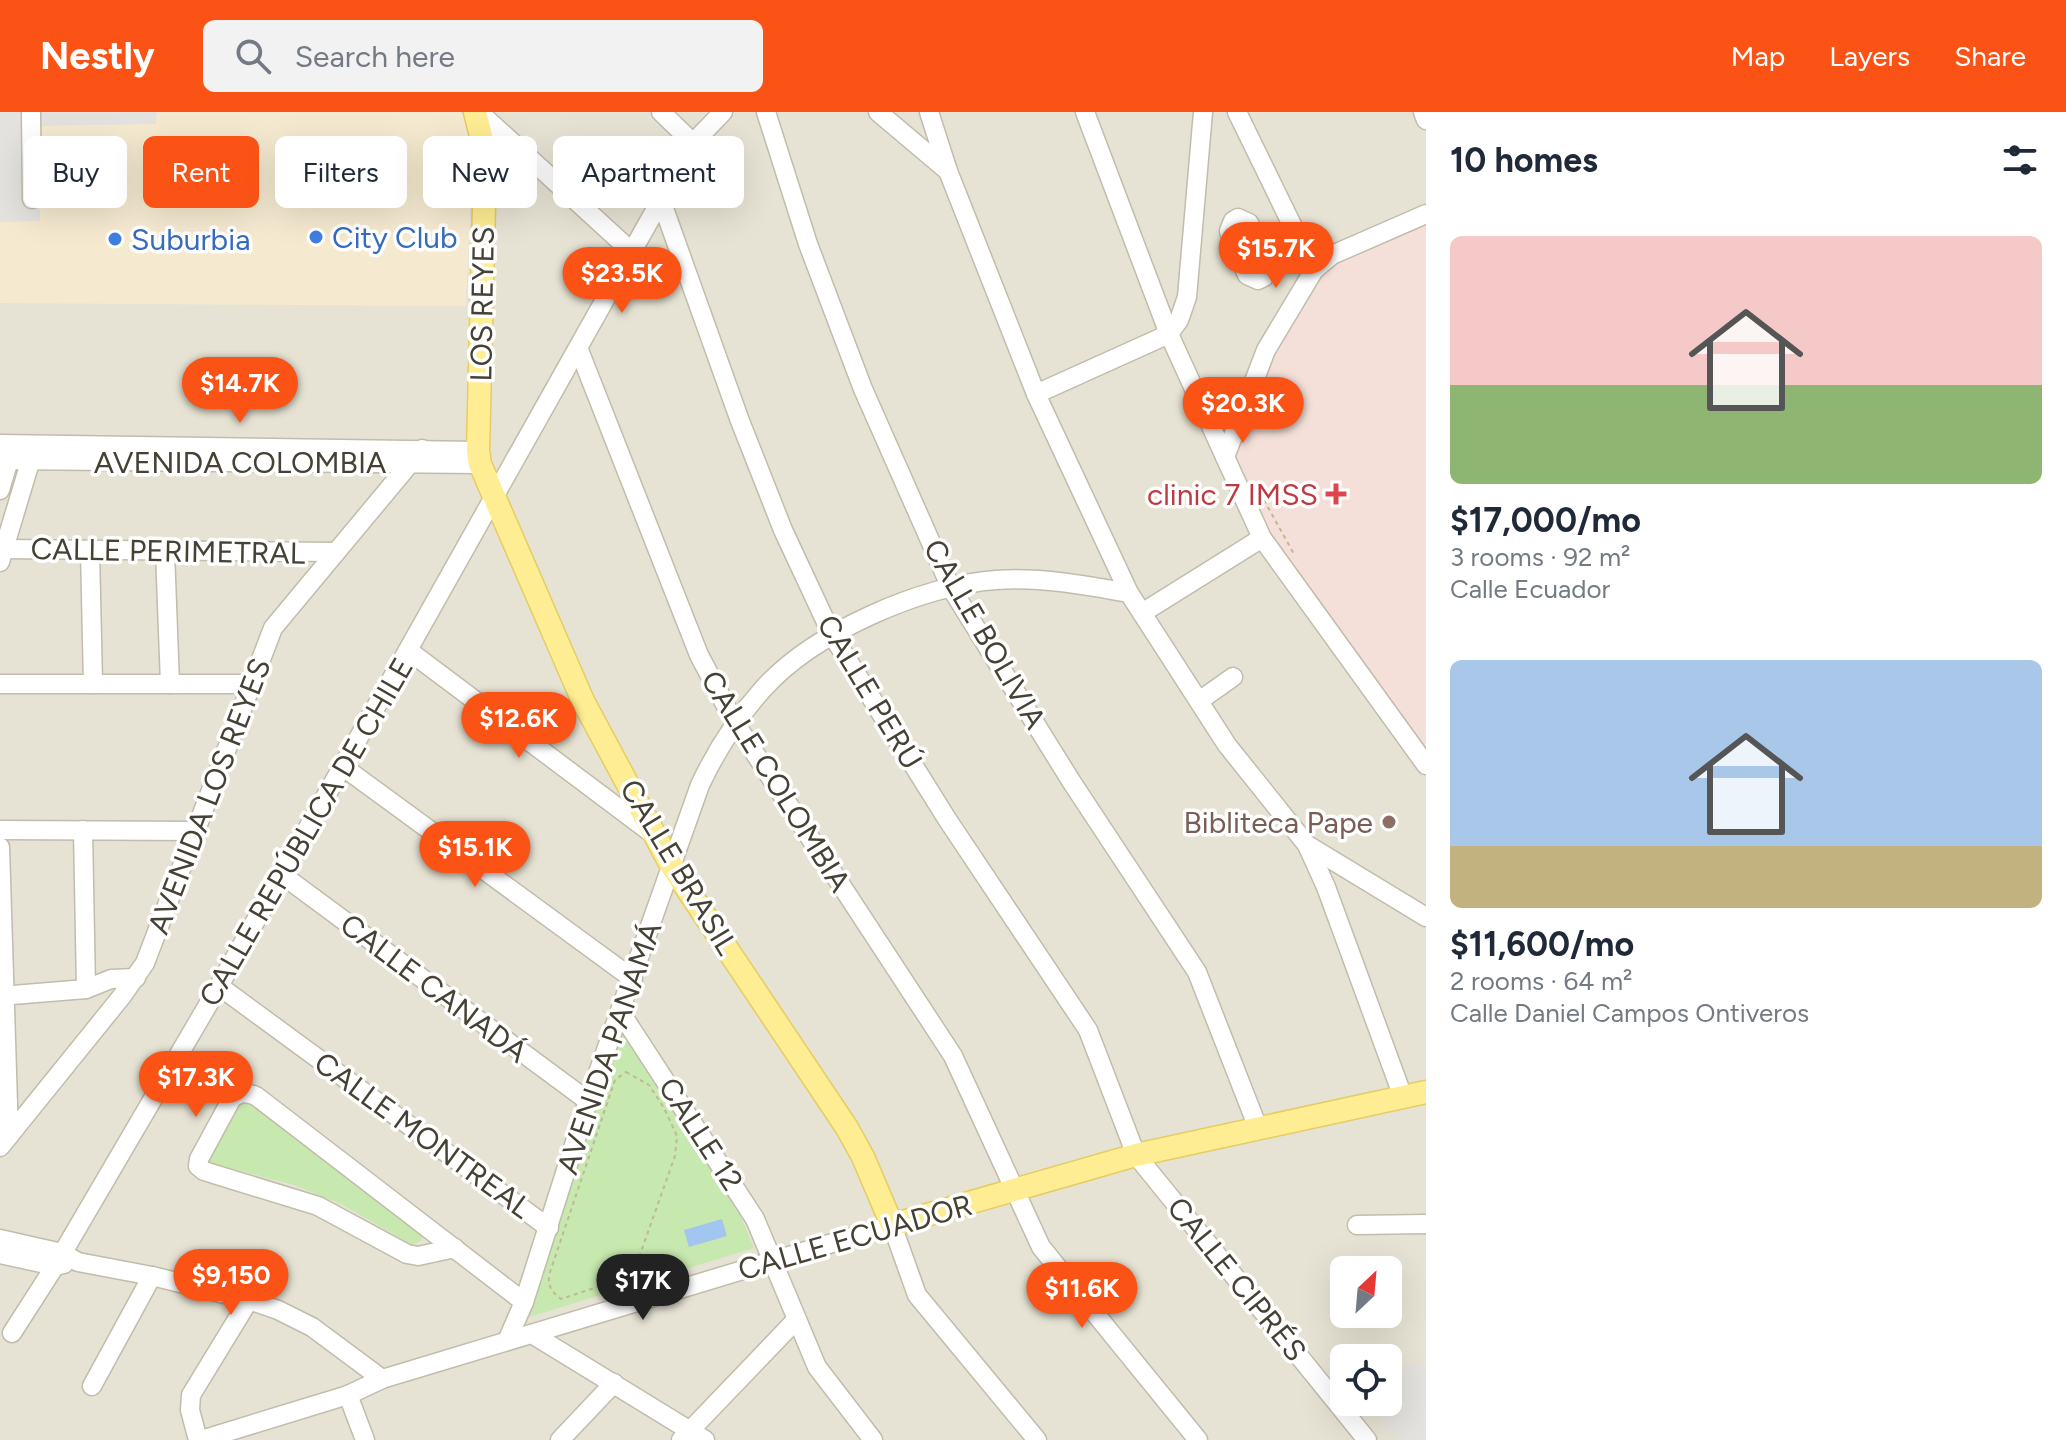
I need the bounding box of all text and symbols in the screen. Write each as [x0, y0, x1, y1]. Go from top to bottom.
search box [203, 20, 763, 92]
text: Nestly [40, 33, 155, 79]
icon: search [231, 34, 275, 78]
text: Search here [295, 38, 455, 75]
text: Map [1731, 39, 1785, 73]
text: Layers [1829, 39, 1910, 73]
text: Share [1954, 39, 2026, 73]
chip: Buy [24, 136, 127, 208]
chip: Rent [143, 136, 259, 208]
chip: Filters [275, 136, 407, 208]
chip: New [423, 136, 537, 208]
chip: Apartment [553, 136, 744, 208]
icon: filters [1998, 138, 2042, 182]
text: 10 homes [1450, 140, 1598, 181]
place label: City Club [332, 219, 458, 256]
place label: Suburbia [131, 221, 250, 258]
pin: $15.7K [1211, 222, 1341, 290]
street label: LOS REYES [462, 226, 502, 382]
marker: City Club [307, 228, 325, 246]
marker: Suburbia [106, 230, 124, 248]
text: $15.7K [1237, 232, 1315, 264]
pin: $23.5K [557, 247, 687, 315]
text: $23.5K [581, 257, 663, 289]
icon: home [1674, 288, 1818, 432]
pin: $14.7K [175, 357, 305, 425]
text: $14.7K [200, 367, 280, 399]
pin: $20.3K [1178, 377, 1308, 445]
text: $20.3K [1201, 387, 1285, 419]
street label: AVENIDA COLOMBIA [94, 444, 387, 481]
place label: clinic 7 IMSS [1147, 476, 1318, 513]
marker: clinic 7 IMSS [1325, 483, 1347, 505]
text: $17,000/mo [1450, 500, 1641, 541]
street label: CALLE PERIMETRAL [30, 530, 306, 572]
street label: CALLE BOLIVIA [916, 533, 1055, 736]
text: 3 rooms · 92 m² [1450, 541, 1630, 573]
text: Calle Ecuador [1450, 573, 1610, 605]
street label: CALLE PERÚ [809, 608, 931, 776]
street label: CALLE REPÚBLICA DE CHILE [191, 651, 421, 1013]
street label: AVENIDA LOS REYES [139, 653, 279, 939]
street label: CALLE COLOMBIA [693, 664, 859, 899]
pin: $12.6K [454, 692, 584, 760]
text: $12.6K [479, 702, 559, 734]
icon: home [1674, 712, 1818, 856]
street label: CALLE BRASIL [612, 773, 746, 962]
place label: Bibliteca Pape [1184, 804, 1373, 841]
marker: Bibliteca Pape [1380, 813, 1398, 831]
pin: $15.1K [410, 821, 540, 889]
text: $15.1K [437, 831, 513, 863]
street label: CALLE CANADÁ [333, 906, 535, 1071]
street label: AVENIDA PANAMÁ [549, 916, 670, 1179]
text: $11,600/mo [1450, 924, 1634, 965]
text: 2 rooms · 64 m² [1450, 965, 1632, 997]
text: Calle Daniel Campos Ontiveros [1450, 997, 1809, 1029]
street label: CALLE MONTREAL [307, 1044, 539, 1226]
pin: $17.3K [131, 1051, 261, 1119]
text: $17.3K [157, 1061, 235, 1093]
street label: CALLE 12 [651, 1070, 751, 1198]
street label: CALLE ECUADOR [734, 1186, 976, 1288]
street label: CALLE CIPRÉS [1160, 1189, 1314, 1369]
pin: $9,150 [166, 1249, 296, 1317]
pin: $17K [596, 1254, 690, 1322]
north arrow [1330, 1256, 1402, 1328]
map controls [1330, 1256, 1402, 1416]
text: $9,150 [191, 1259, 271, 1291]
pin: $11.6K [1017, 1262, 1147, 1330]
text: $17K [614, 1264, 672, 1296]
text: $11.6K [1044, 1272, 1120, 1304]
button: locate [1330, 1344, 1402, 1416]

